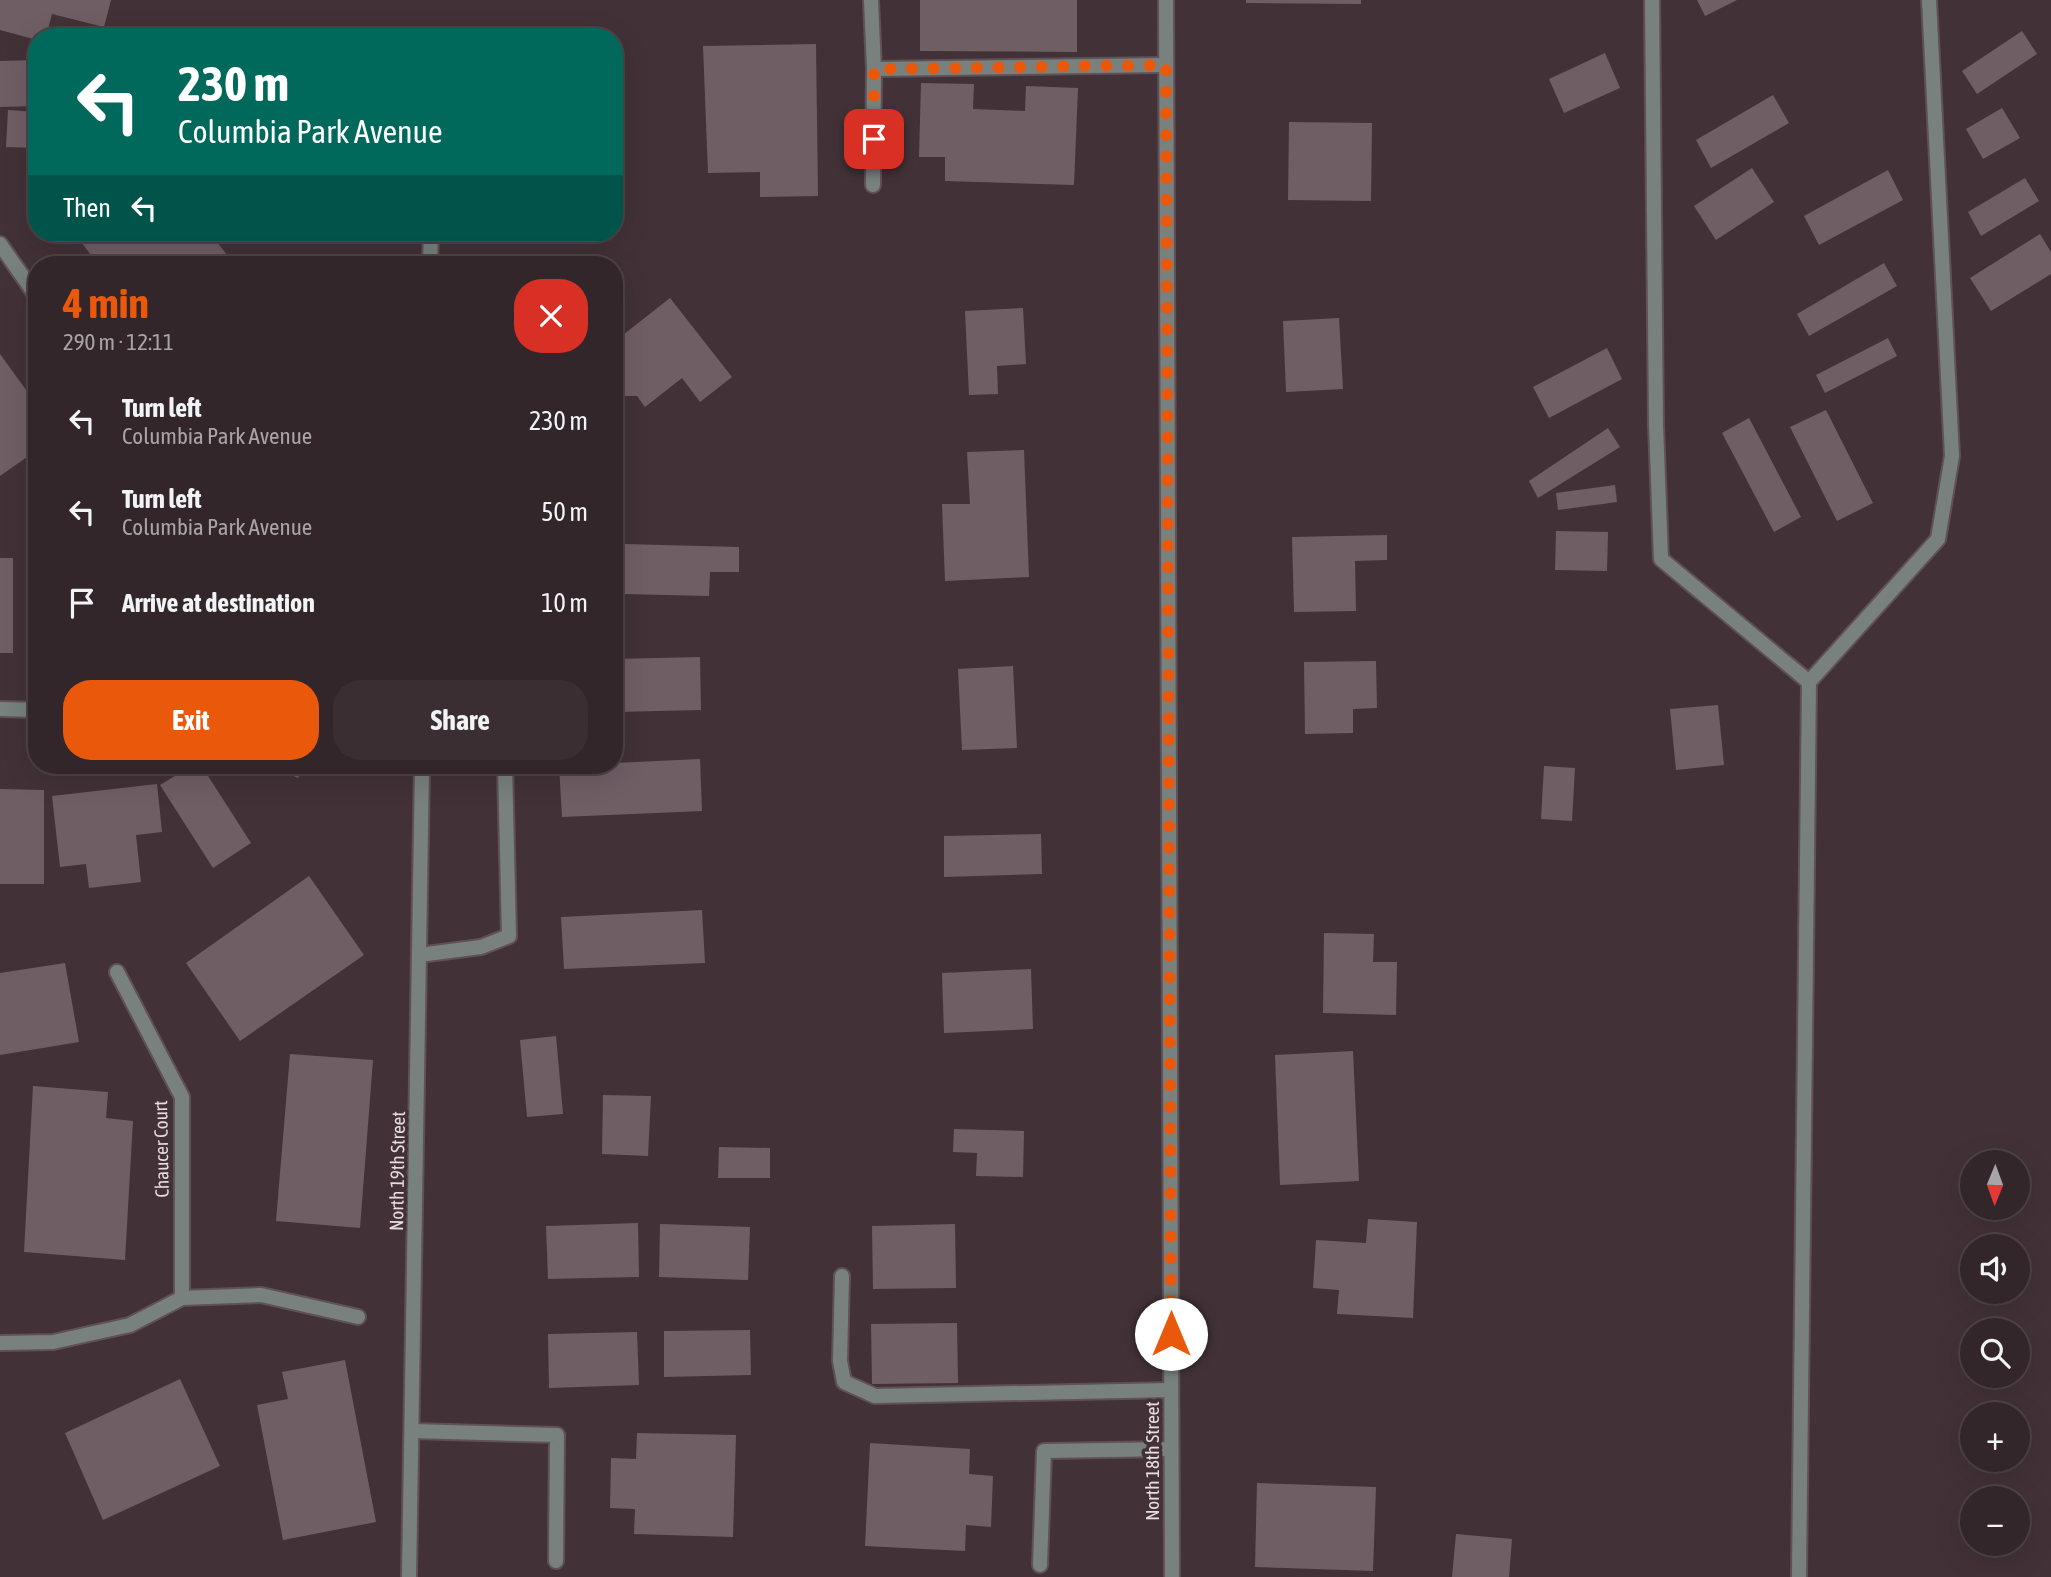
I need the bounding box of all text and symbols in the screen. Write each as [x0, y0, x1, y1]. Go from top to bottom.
text: 230 m [178, 55, 289, 111]
icon: left [63, 56, 154, 147]
pin [844, 109, 904, 169]
text: Columbia Park Avenue [178, 113, 443, 150]
icon: arrive [855, 120, 893, 158]
icon: left [125, 189, 163, 227]
text: Then [63, 193, 111, 223]
text: 4 min [63, 279, 149, 327]
button: close [514, 279, 588, 353]
text: 290 m · 12:11 [63, 329, 174, 355]
text: Turn left [122, 393, 202, 423]
icon: left [63, 402, 101, 440]
text: 230 m [529, 406, 588, 436]
text: Columbia Park Avenue [122, 423, 312, 449]
text: Turn left [122, 484, 202, 514]
icon: left [63, 493, 101, 531]
text: 50 m [541, 497, 588, 527]
text: Columbia Park Avenue [122, 514, 312, 540]
icon: arrive [63, 584, 101, 622]
text: Arrive at destination [122, 588, 315, 618]
text: 10 m [541, 588, 588, 618]
button: Exit [63, 680, 319, 760]
button: Share [333, 680, 588, 760]
street label: Chaucer Court [149, 1100, 173, 1198]
street label: North 19th Street [385, 1111, 409, 1231]
north arrow [1960, 1150, 2030, 1220]
map controls [1960, 1150, 2030, 1556]
button: sound [1960, 1234, 2030, 1304]
position arrow [1134, 1297, 1208, 1371]
button: search [1960, 1318, 2030, 1388]
street label: North 18th Street [1141, 1401, 1163, 1521]
button: + [1960, 1402, 2030, 1472]
button: − [1960, 1486, 2030, 1556]

